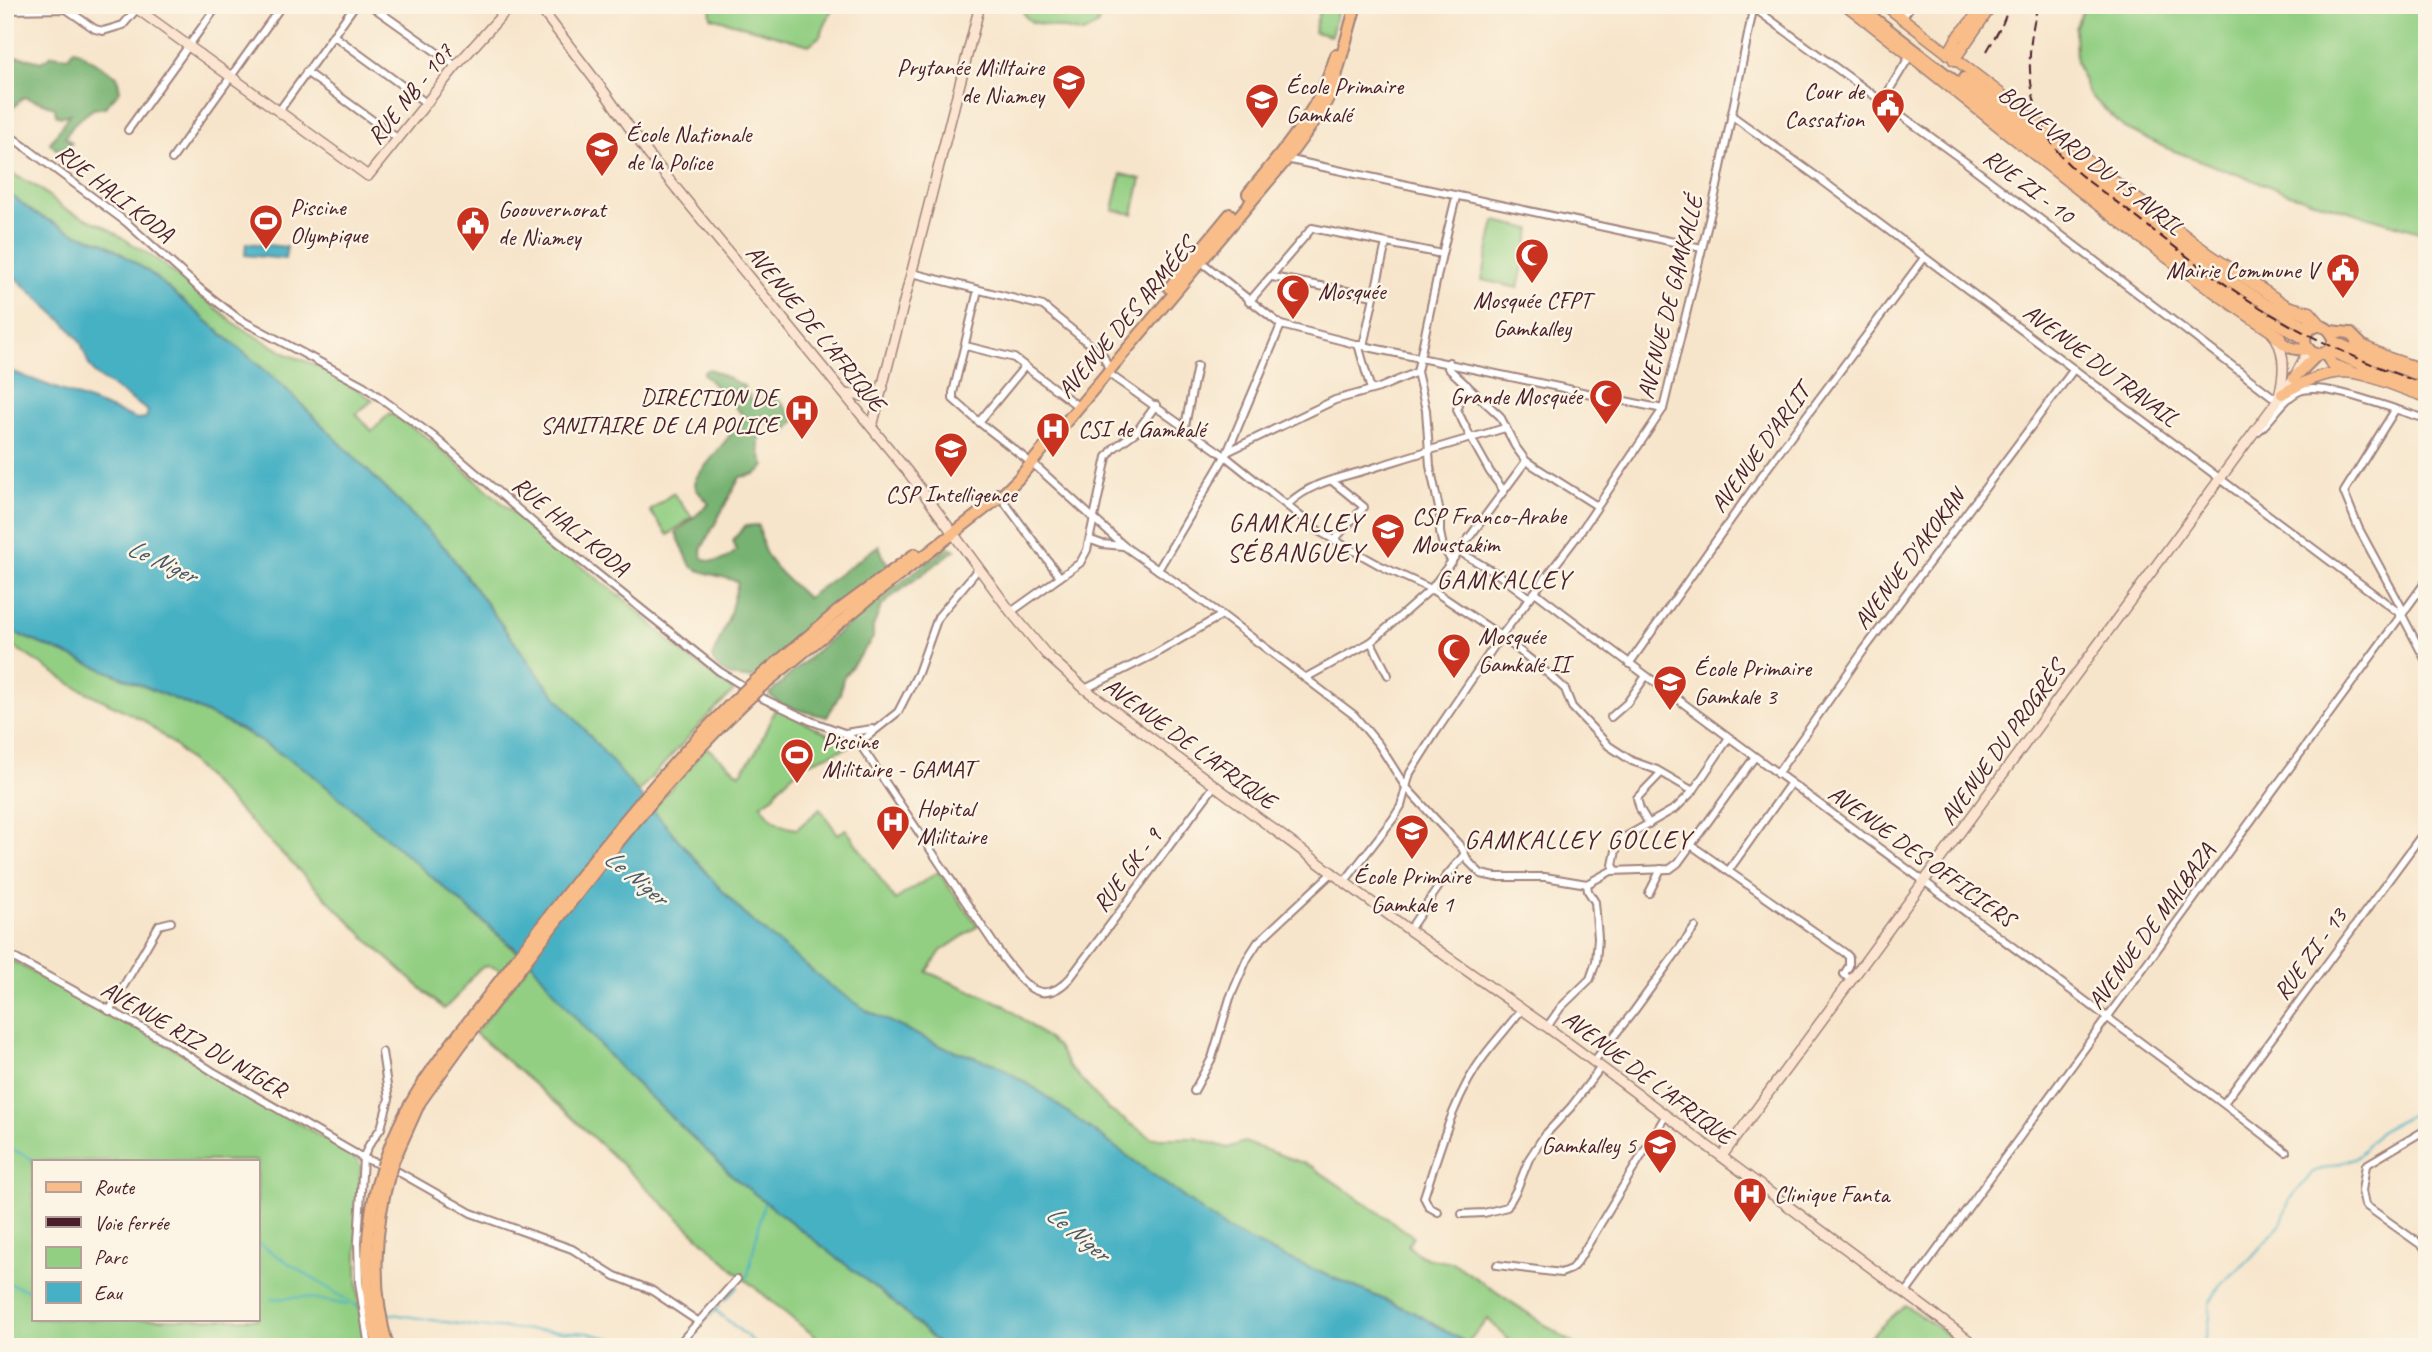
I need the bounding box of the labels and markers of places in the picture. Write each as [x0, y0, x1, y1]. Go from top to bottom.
place label: Prytanée Milltaire de Niamey [897, 52, 1046, 110]
school or university icon: Prytanée Milltaire de Niamey [1050, 62, 1088, 111]
place label: École Primaire Gamkalé [1286, 71, 1405, 129]
place label: Cour de Cassation [1784, 76, 1866, 134]
school or university icon: École Primaire Gamkalé [1243, 81, 1281, 130]
public building icon: Cour de Cassation [1869, 86, 1907, 135]
place label: École Nationale de la Police [626, 119, 754, 177]
school or university icon: École Nationale de la Police [583, 129, 621, 178]
place label: Piscine Olympique [290, 192, 370, 250]
place label: Goouvernorat de Niamey [498, 194, 608, 252]
sports icon: Piscine Olympique [247, 202, 285, 251]
public building icon: Goouvernorat de Niamey [454, 204, 492, 253]
mosque icon: Mosquée CFPT Gamkalley [1513, 236, 1551, 285]
public building icon: Mairie Commune V [2324, 251, 2362, 300]
place label: Mairie Commune V [2166, 255, 2322, 285]
mosque icon: Mosquée [1274, 272, 1312, 321]
place label: Mosquée [1318, 276, 1388, 306]
place label: Mosquée CFPT Gamkalley [1473, 285, 1596, 343]
mosque icon: Grande Mosquée [1587, 377, 1625, 426]
place label: Grande Mosquée [1450, 381, 1584, 411]
place label: DIRECTION DE SANITAIRE DE LA POLICE [540, 382, 781, 440]
hospital icon: DIRECTION DE SANITAIRE DE LA POLICE [783, 392, 821, 441]
hospital icon: CSI de Gamkalé [1034, 410, 1072, 459]
place label: CSI de Gamkalé [1078, 414, 1209, 444]
school or university icon: CSP Intelligence [932, 430, 970, 479]
place label: CSP Intelligence [885, 479, 1019, 509]
place label: CSP Franco-Arabe Moustakim [1412, 501, 1568, 559]
school or university icon: CSP Franco-Arabe Moustakim [1369, 511, 1407, 560]
place label: Mosquée Gamkalé II [1478, 621, 1575, 679]
mosque icon: Mosquée Gamkalé II [1435, 631, 1473, 680]
place label: École Primaire Gamkale 3 [1694, 653, 1813, 711]
school or university icon: École Primaire Gamkale 3 [1651, 663, 1689, 712]
place label: Piscine Militaire - GAMAT [822, 726, 980, 784]
sports icon: Piscine Militaire - GAMAT [778, 736, 816, 785]
place label: Hopital Militaire [917, 793, 988, 851]
hospital icon: Hopital Militaire [874, 803, 912, 852]
school or university icon: École Primaire Gamkale 1 [1393, 812, 1431, 861]
place label: École Primaire Gamkale 1 [1354, 861, 1473, 919]
school or university icon: Gamkalley 5 [1641, 1126, 1679, 1175]
place label: Gamkalley 5 [1541, 1130, 1637, 1160]
hospital icon: Clinique Fanta [1731, 1175, 1769, 1224]
place label: Clinique Fanta [1774, 1179, 1891, 1209]

